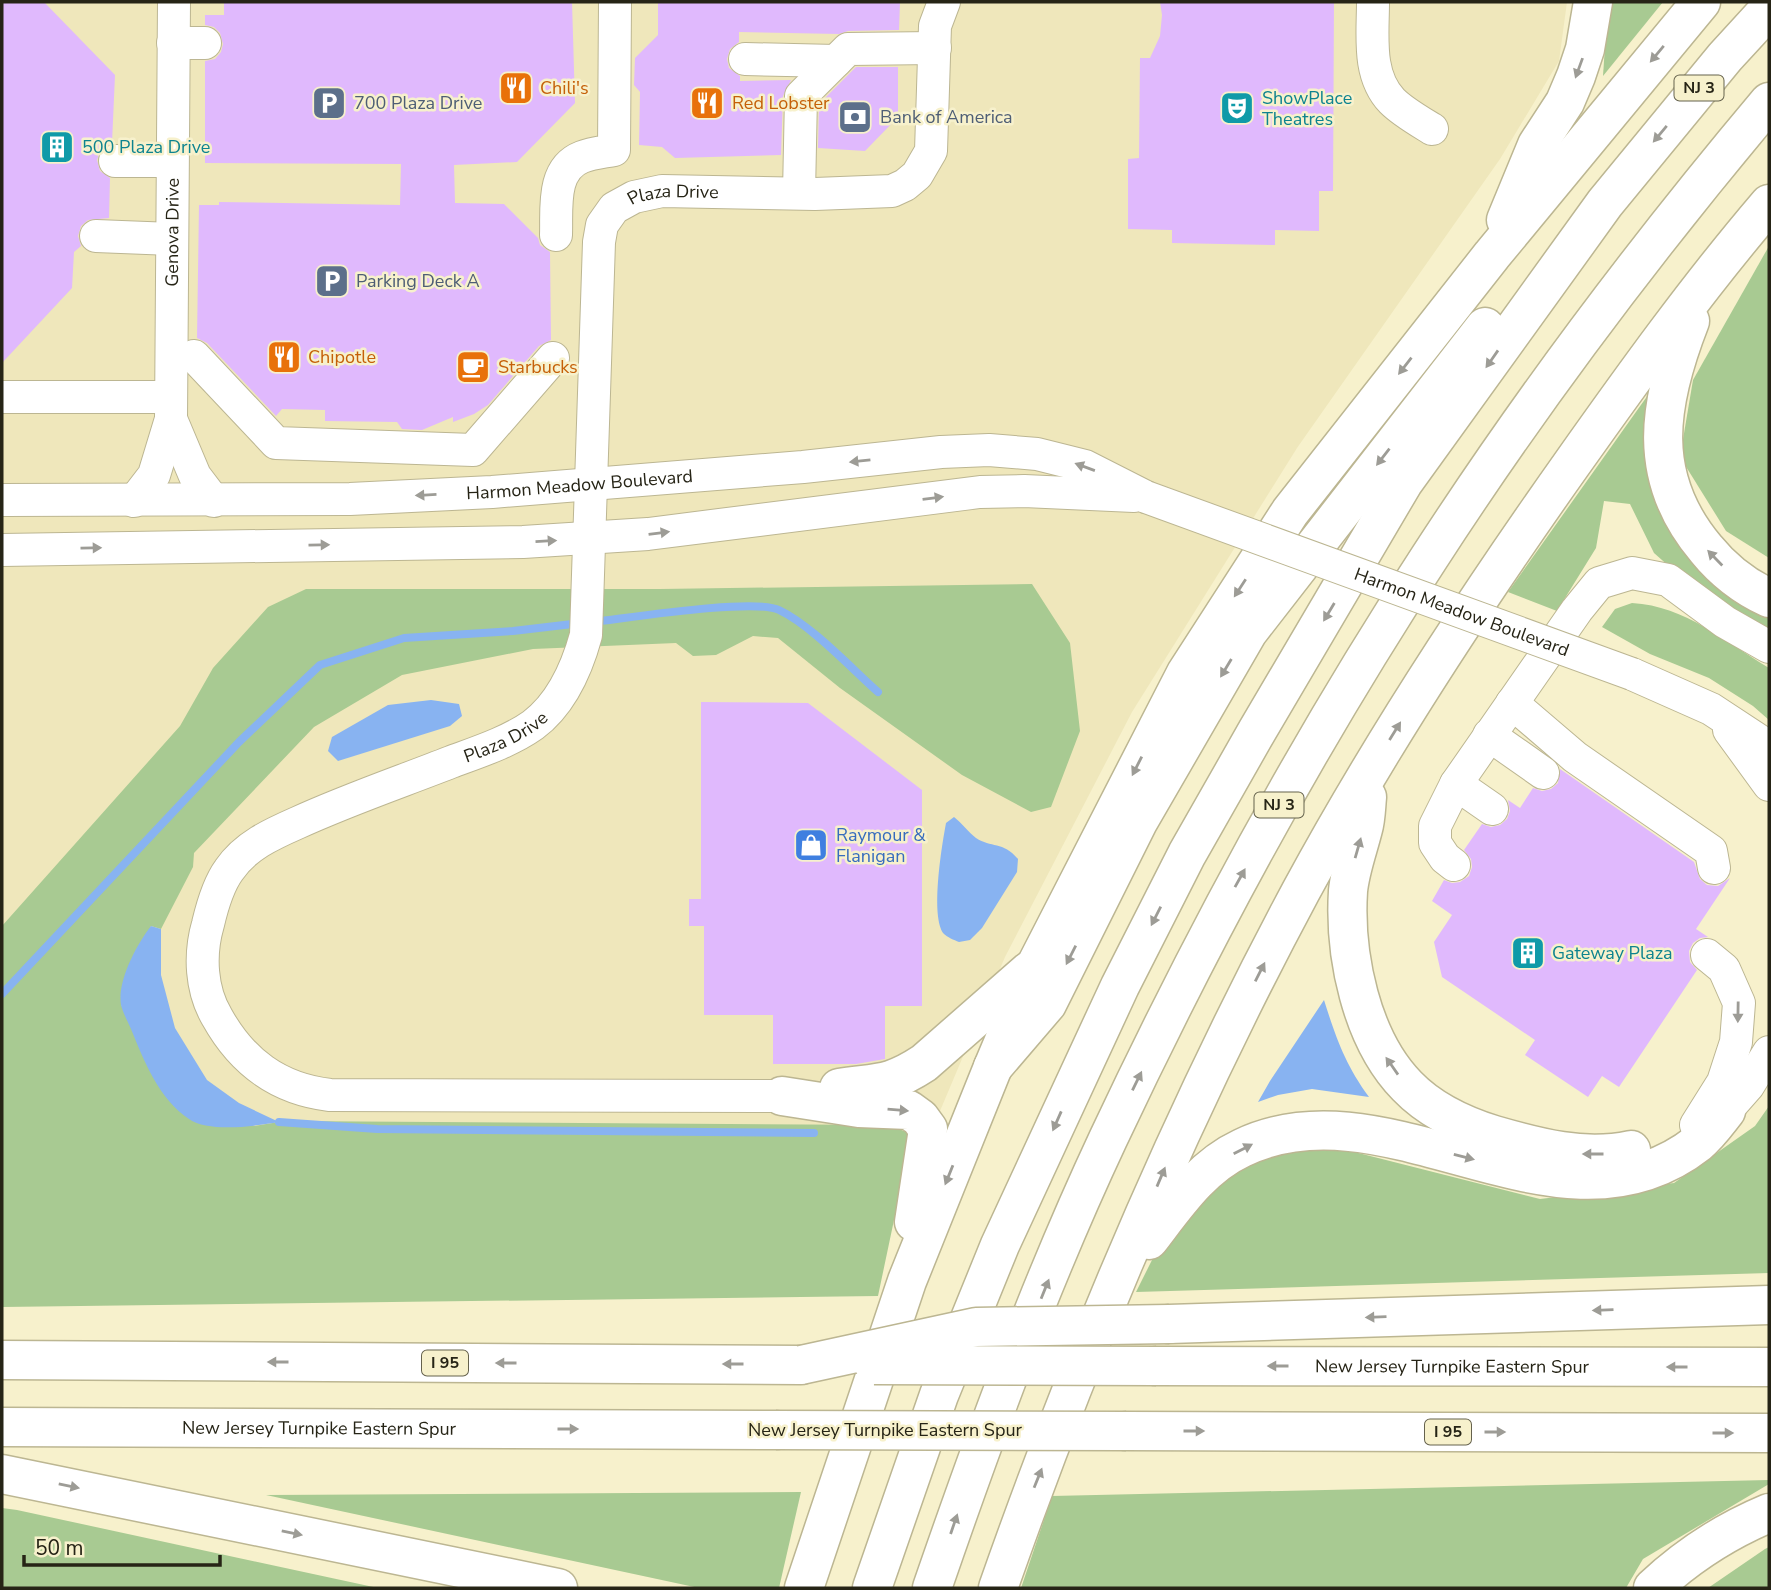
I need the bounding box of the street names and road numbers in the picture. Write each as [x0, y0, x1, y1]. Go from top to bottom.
road number: NJ 3 [1674, 76, 1724, 100]
street label: Genova Drive [160, 178, 185, 287]
street label: Plaza Drive [623, 179, 719, 211]
street label: Harmon Meadow Boulevard [466, 464, 694, 505]
street label: Harmon Meadow Boulevard [1351, 562, 1573, 662]
street label: Plaza Drive [460, 706, 553, 768]
road number: NJ 3 [1254, 792, 1304, 818]
road number: I 95 [422, 1350, 468, 1376]
street label: New Jersey Turnpike Eastern Spur [1315, 1354, 1590, 1379]
street label: New Jersey Turnpike Eastern Spur [182, 1416, 457, 1441]
street label: New Jersey Turnpike Eastern Spur [748, 1418, 1022, 1442]
road number: I 95 [1425, 1420, 1471, 1444]

